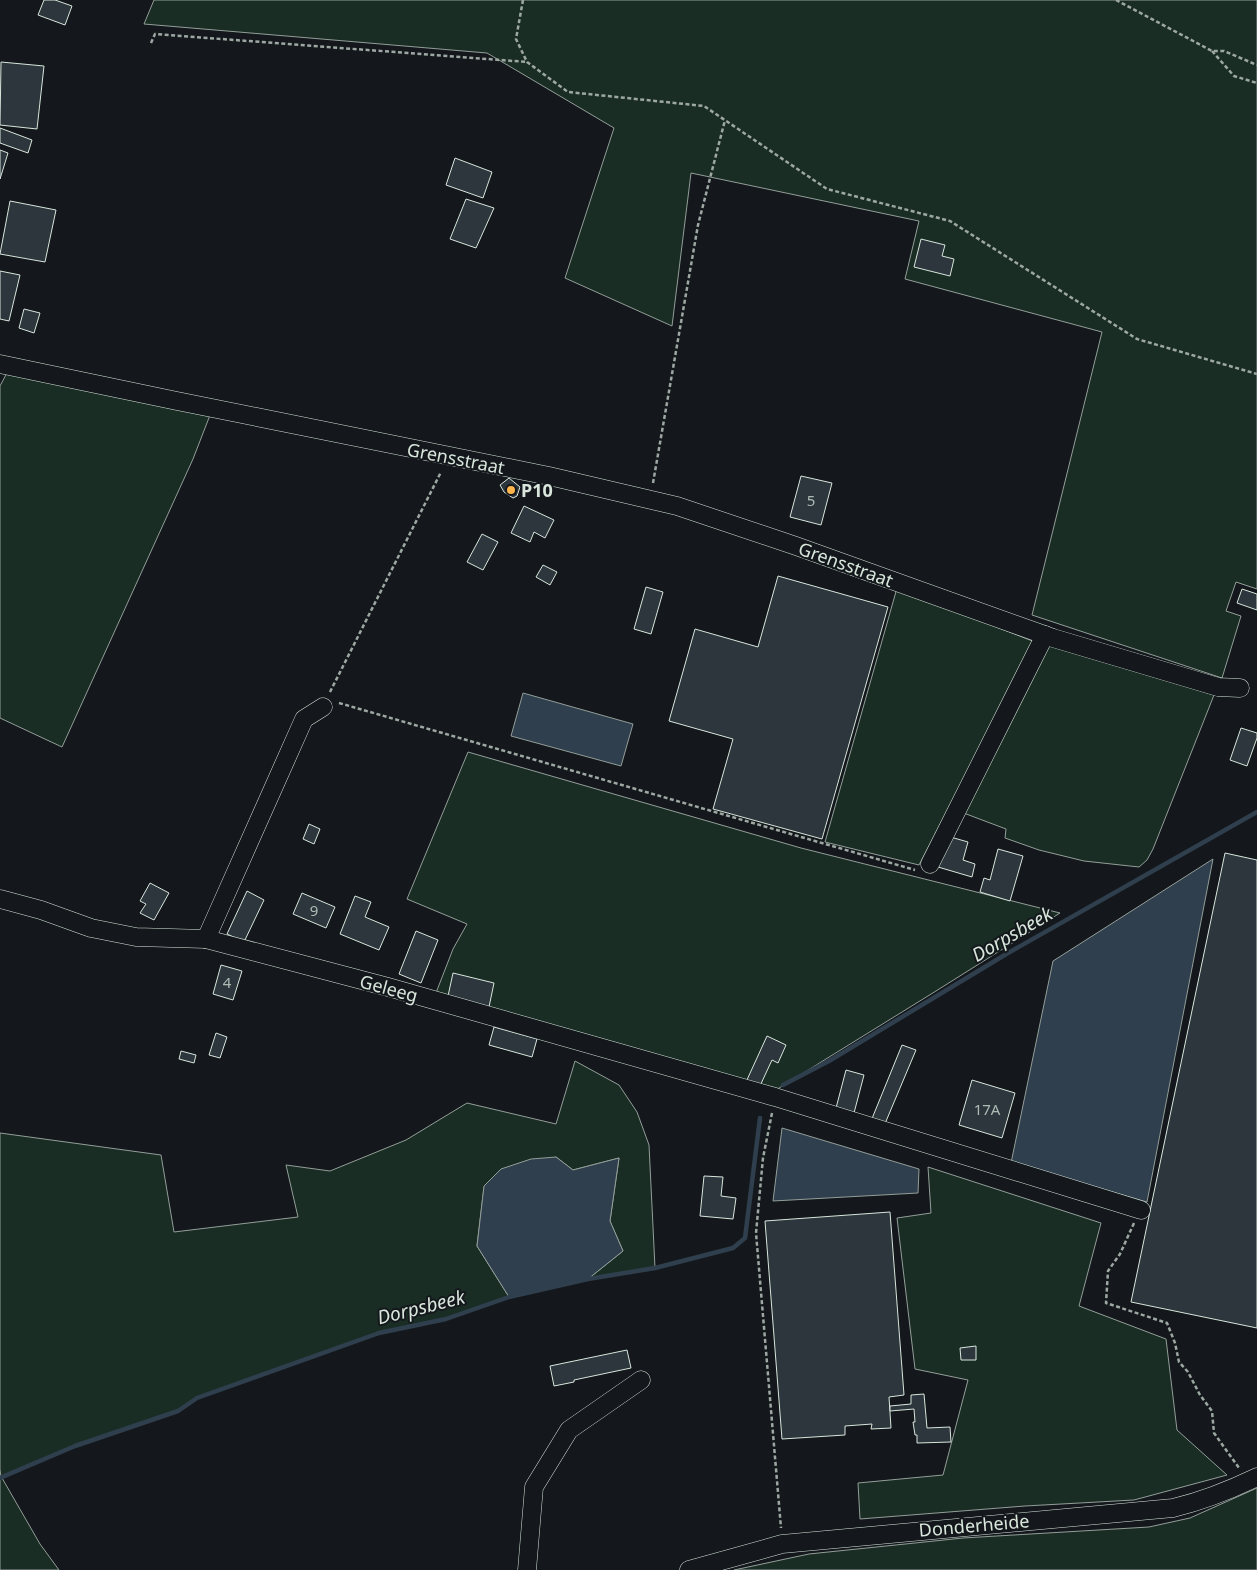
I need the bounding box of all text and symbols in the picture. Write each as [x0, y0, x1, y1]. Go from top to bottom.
street label: Grensstraat [405, 437, 507, 479]
place label: P10 [521, 478, 553, 502]
marker: P10 [505, 484, 517, 496]
house number: 5 [807, 490, 815, 510]
street label: Grensstraat [795, 536, 897, 592]
house number: 9 [310, 900, 318, 920]
water label: Dorpsbeek [967, 900, 1058, 968]
street label: Geleeg [357, 969, 421, 1007]
house number: 4 [223, 972, 232, 992]
house number: 17A [974, 1099, 1001, 1119]
water label: Dorpsbeek [374, 1283, 468, 1330]
street label: Donderheide [918, 1508, 1030, 1542]

